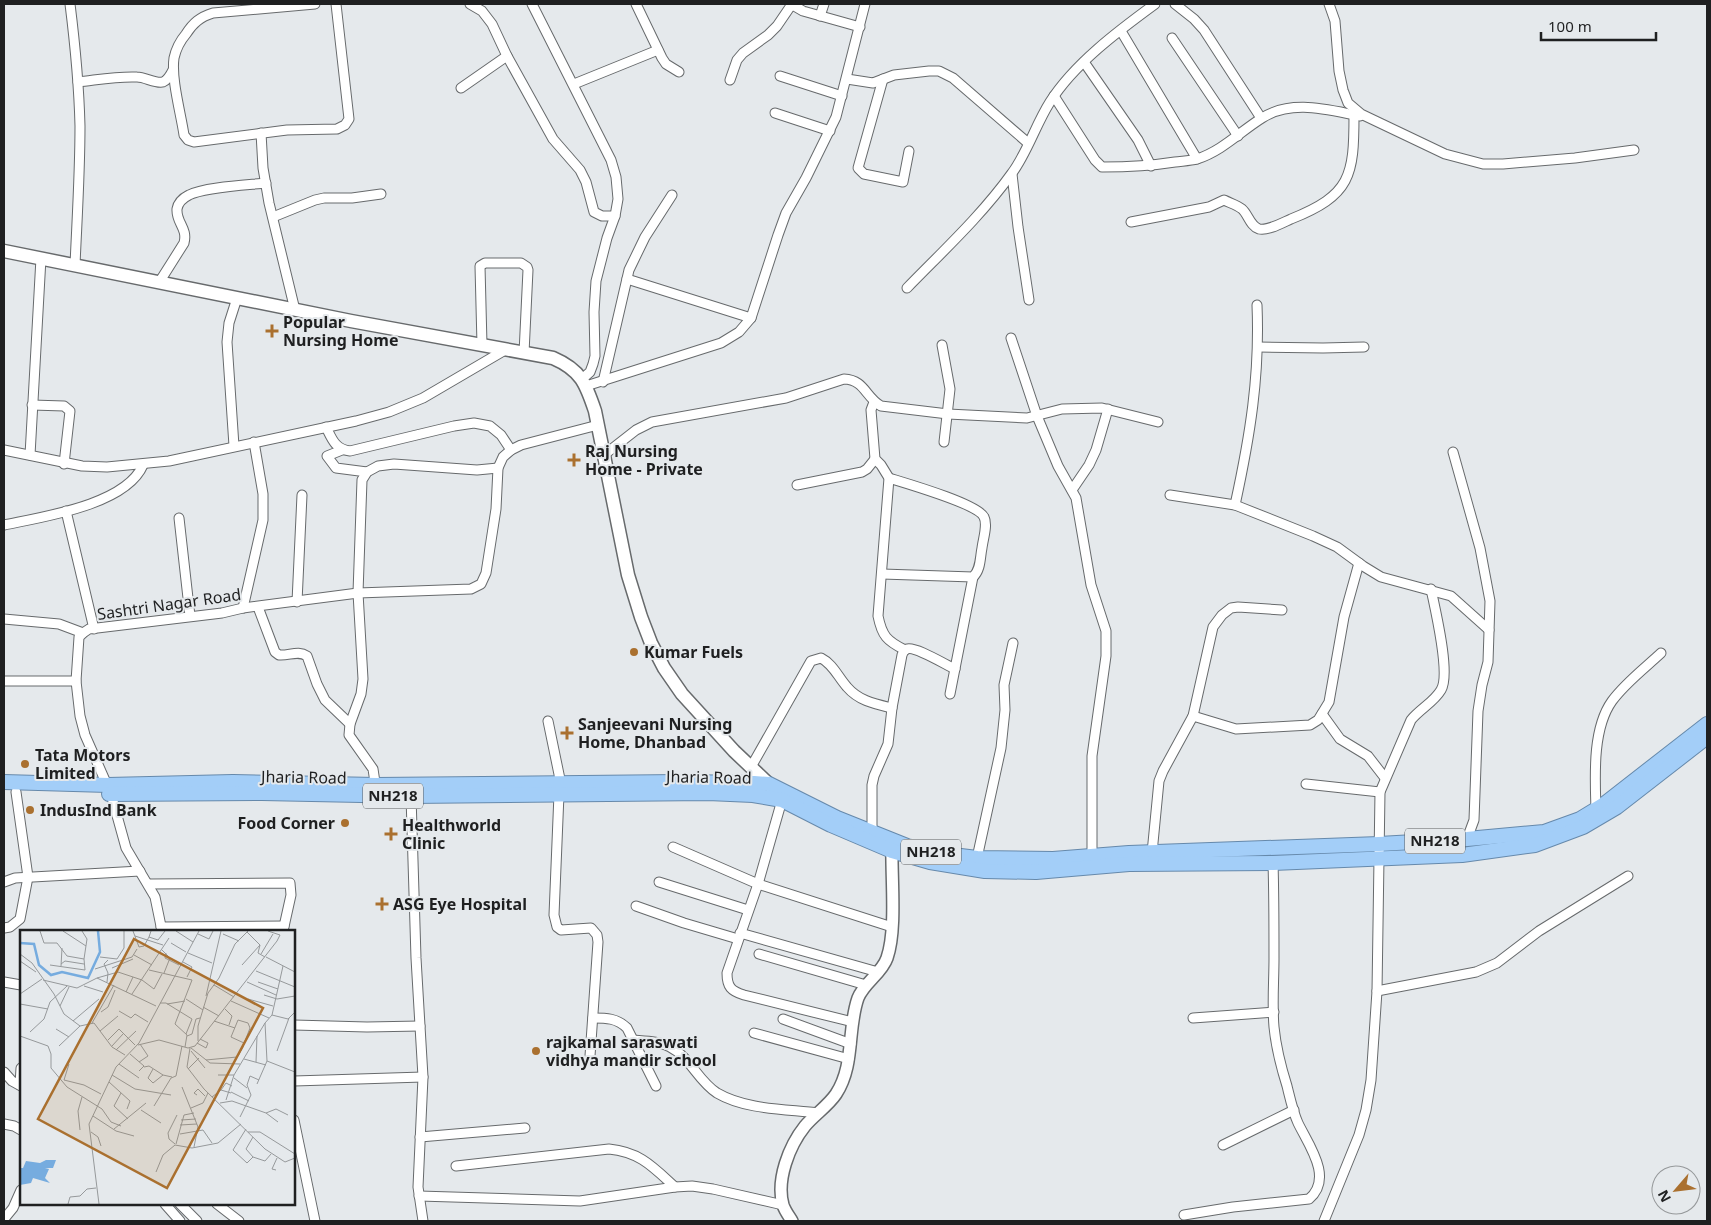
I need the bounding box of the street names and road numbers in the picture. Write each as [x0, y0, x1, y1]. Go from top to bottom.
street label: Sashtri Nagar Road [96, 583, 242, 625]
street label: Jharia Road [259, 765, 347, 789]
street label: Jharia Road [664, 765, 752, 789]
road number: NH218 [363, 784, 423, 808]
road number: NH218 [1405, 828, 1465, 854]
road number: NH218 [901, 840, 961, 864]

